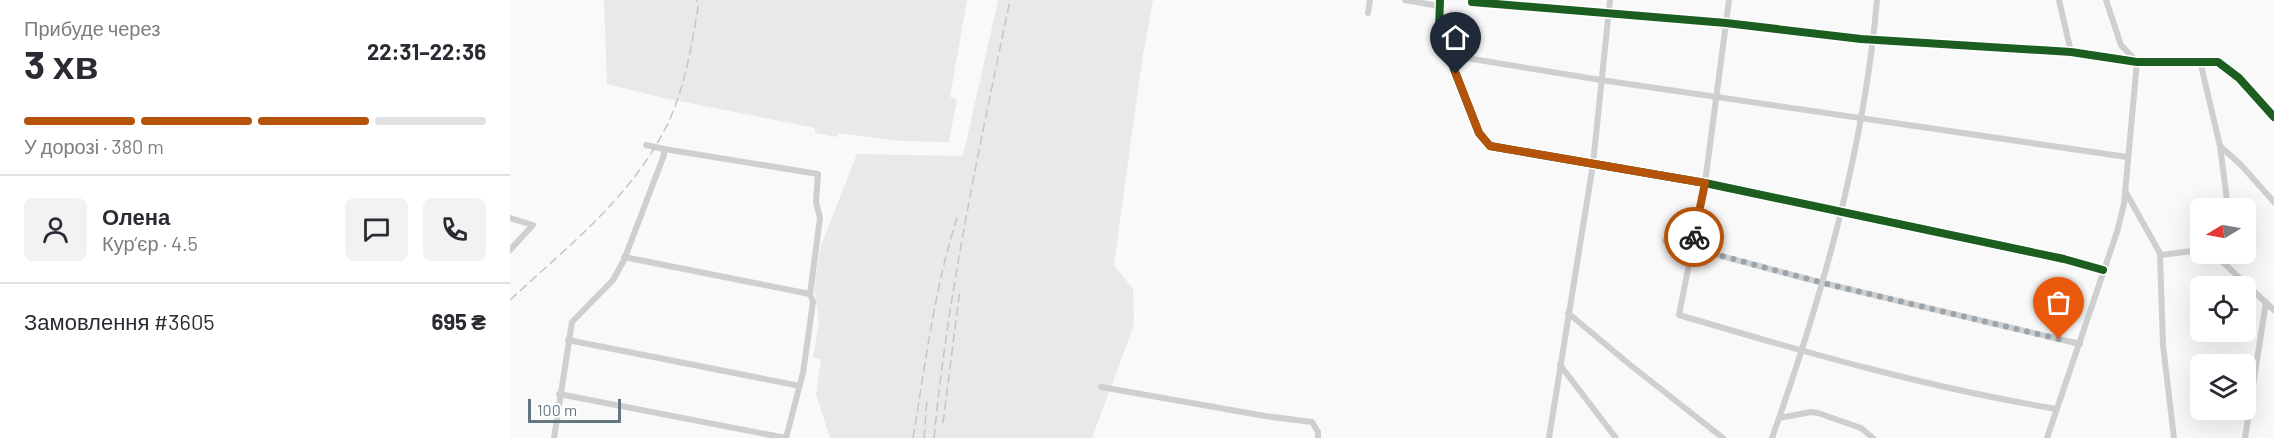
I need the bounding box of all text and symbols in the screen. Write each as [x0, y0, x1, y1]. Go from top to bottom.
pin [1430, 12, 1481, 74]
text: Прибуде через [24, 16, 160, 40]
icon: home [1439, 21, 1472, 54]
text: 22:31–22:36 [367, 38, 486, 64]
text: 3 хв [24, 40, 99, 87]
text: У дорозі · 380 m [24, 134, 164, 158]
button: person [24, 198, 87, 261]
button: chat [345, 198, 408, 261]
button: phone [423, 198, 486, 261]
north arrow [2190, 198, 2256, 264]
map controls [2190, 198, 2256, 420]
text: Олена [102, 203, 170, 229]
courier [1664, 207, 1724, 267]
icon: bike [1678, 221, 1711, 254]
text: Кур’єр · 4.5 [102, 231, 198, 255]
button: locate [2190, 276, 2256, 342]
pin [2033, 277, 2084, 339]
icon: bag [2042, 286, 2075, 319]
text: Замовлення #3605 [24, 308, 215, 334]
text: 695 ₴ [432, 308, 486, 334]
button: layers [2190, 354, 2256, 420]
scale bar [528, 396, 621, 424]
text: 100 m [537, 400, 577, 419]

